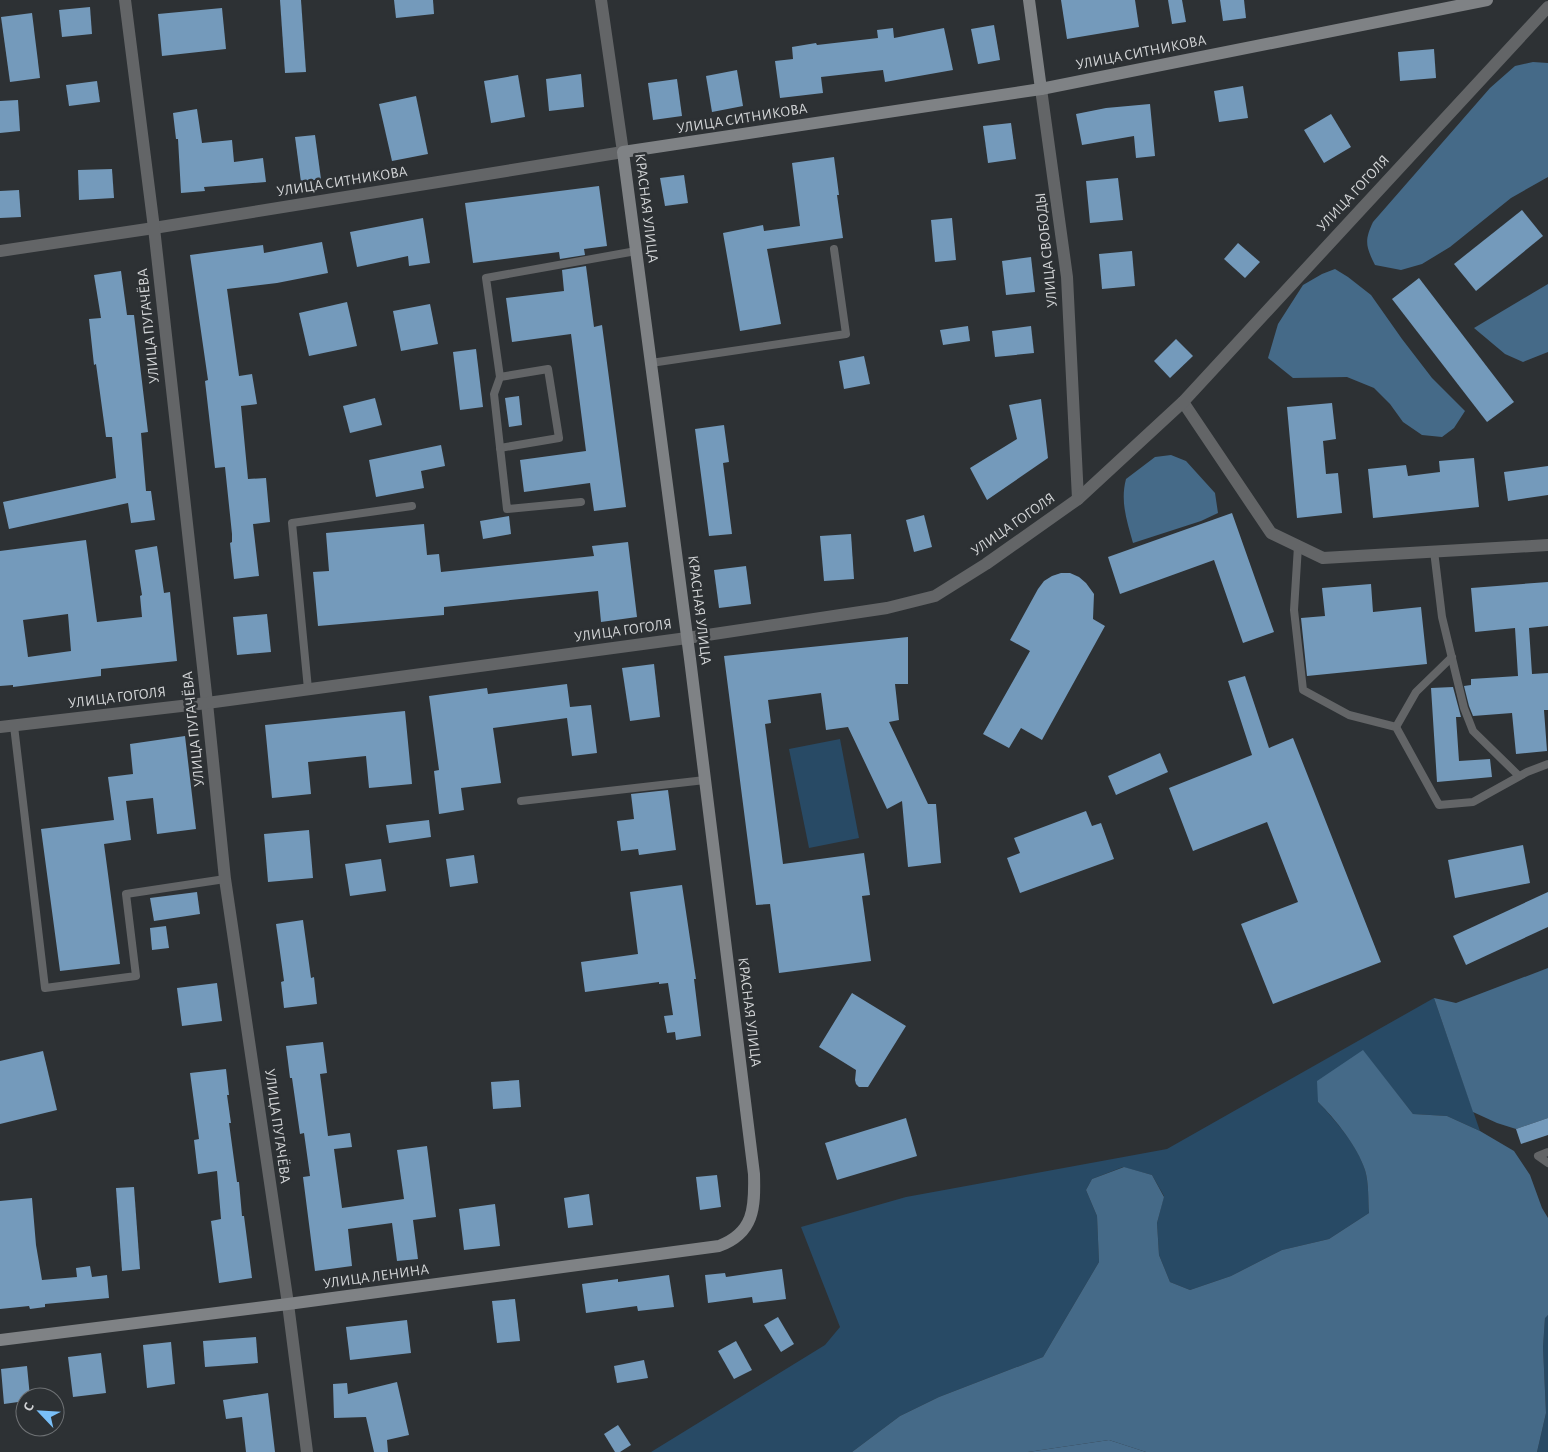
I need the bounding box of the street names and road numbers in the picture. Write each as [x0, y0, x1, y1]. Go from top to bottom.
street label: УЛИЦА СИТНИКОВА [1075, 32, 1208, 72]
street label: УЛИЦА СИТНИКОВА [676, 101, 809, 136]
street label: УЛИЦА ГОГОЛЯ [1314, 152, 1392, 234]
street label: КРАСНАЯ УЛИЦА [632, 153, 661, 264]
street label: УЛИЦА СИТНИКОВА [276, 164, 409, 199]
street label: УЛИЦА СВОБОДЫ [1033, 192, 1060, 308]
street label: УЛИЦА ПУГАЧЁВА [134, 268, 162, 384]
street label: УЛИЦА ГОГОЛЯ [969, 490, 1058, 559]
street label: КРАСНАЯ УЛИЦА [685, 555, 714, 666]
street label: УЛИЦА ГОГОЛЯ [573, 616, 673, 645]
street label: УЛИЦА ПУГАЧЁВА [179, 671, 207, 787]
street label: УЛИЦА ГОГОЛЯ [67, 684, 167, 711]
street label: КРАСНАЯ УЛИЦА [735, 957, 764, 1068]
street label: УЛИЦА ПУГАЧЁВА [262, 1068, 294, 1185]
street label: УЛИЦА ЛЕНИНА [322, 1262, 430, 1291]

